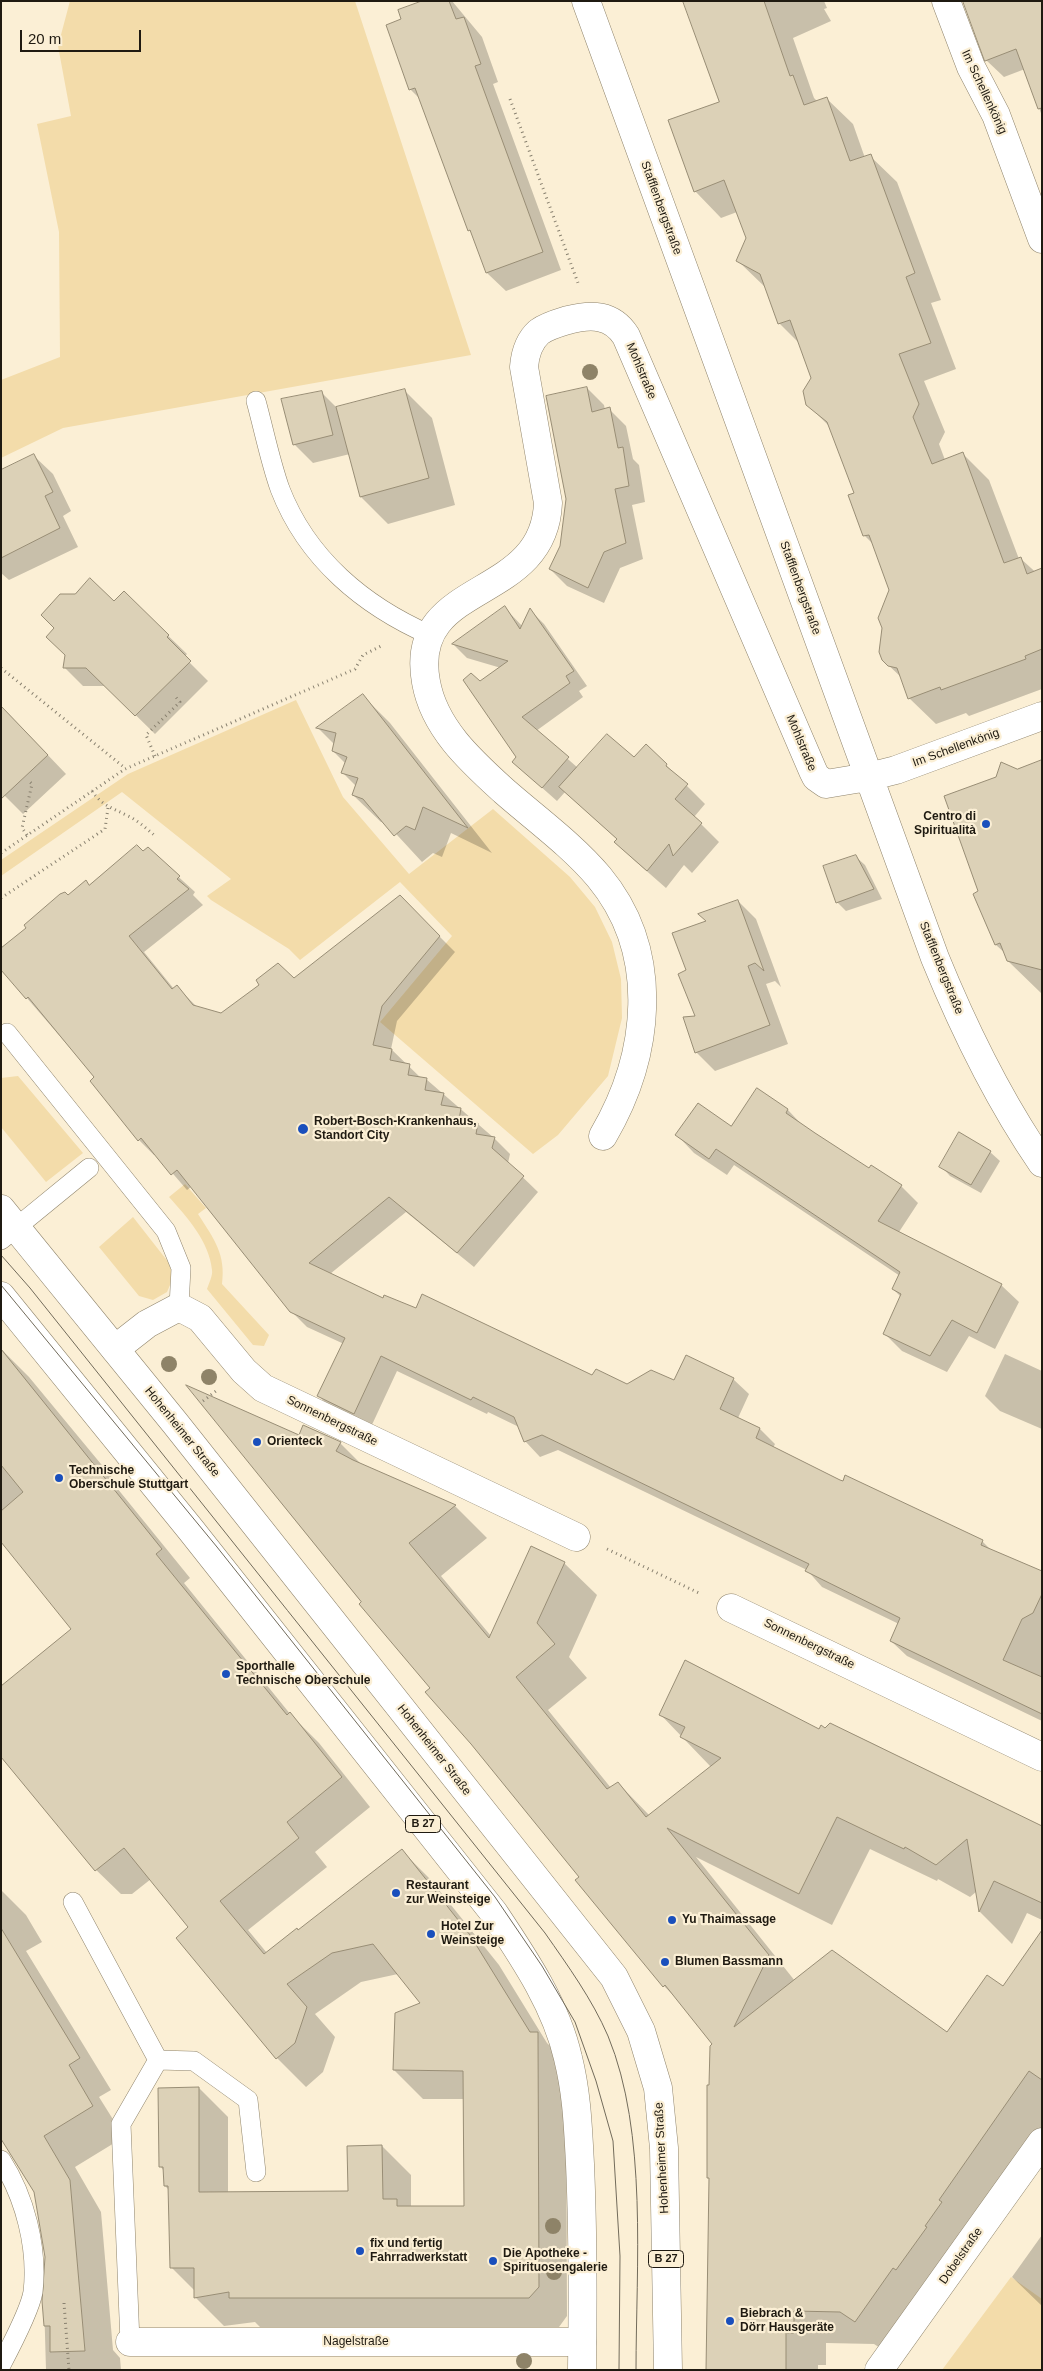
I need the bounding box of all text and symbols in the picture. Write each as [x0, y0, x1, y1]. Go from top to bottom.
scale bar [22, 20, 144, 52]
text: 20 m [28, 30, 61, 47]
street label: Im Schellenkönig [958, 48, 1010, 136]
street label: Stafflenbergstraße [637, 159, 685, 257]
street label: Mohlstraße [623, 341, 659, 401]
street label: Stafflenbergstraße [776, 539, 824, 637]
street label: Mohlstraße [783, 713, 819, 773]
street label: Im Schellenkönig [911, 726, 1001, 770]
place label: Centro di Spiritualità [914, 810, 976, 838]
marker: Centro di Spiritualità [980, 818, 992, 830]
street label: Stafflenbergstraße [916, 920, 966, 1016]
place label: Robert-Bosch-Krankenhaus, Standort City [314, 1115, 477, 1143]
marker: Robert-Bosch-Krankenhaus, Standort City [296, 1122, 310, 1136]
street label: Hohenheimer Straße [141, 1384, 223, 1480]
street label: Sonnenbergstraße [284, 1393, 380, 1449]
place label: Orienteck [267, 1435, 322, 1449]
marker: Orienteck [251, 1436, 263, 1448]
place label: Technische Oberschule Stuttgart [69, 1464, 188, 1492]
marker: Technische Oberschule Stuttgart [53, 1472, 65, 1484]
street label: Sonnenbergstraße [761, 1616, 857, 1672]
place label: Sporthalle Technische Oberschule [236, 1660, 370, 1688]
marker: Sporthalle Technische Oberschule [220, 1668, 232, 1680]
street label: Hohenheimer Straße [394, 1702, 474, 1798]
road number: B 27 [406, 1816, 440, 1832]
place label: Restaurant zur Weinsteige [406, 1879, 490, 1907]
marker: Restaurant zur Weinsteige [390, 1887, 402, 1899]
place label: Yu Thaimassage [682, 1913, 776, 1927]
marker: Yu Thaimassage [666, 1914, 678, 1926]
place label: Hotel Zur Weinsteige [441, 1920, 504, 1948]
marker: Hotel Zur Weinsteige [425, 1928, 437, 1940]
place label: Blumen Bassmann [675, 1955, 783, 1969]
marker: Blumen Bassmann [659, 1956, 671, 1968]
street label: Hohenheimer Straße [652, 2102, 672, 2214]
street label: Dobelstraße [936, 2225, 986, 2287]
place label: fix und fertig Fahrradwerkstatt [370, 2237, 467, 2265]
marker: fix und fertig Fahrradwerkstatt [354, 2245, 366, 2257]
place label: Die Apotheke - Spirituosengalerie [503, 2247, 608, 2275]
road number: B 27 [648, 2250, 684, 2268]
marker: Die Apotheke - Spirituosengalerie [487, 2255, 499, 2267]
place label: Biebrach & Dörr Hausgeräte [740, 2307, 834, 2335]
marker: Biebrach & Dörr Hausgeräte [724, 2315, 736, 2327]
street label: Nagelstraße [323, 2335, 389, 2349]

